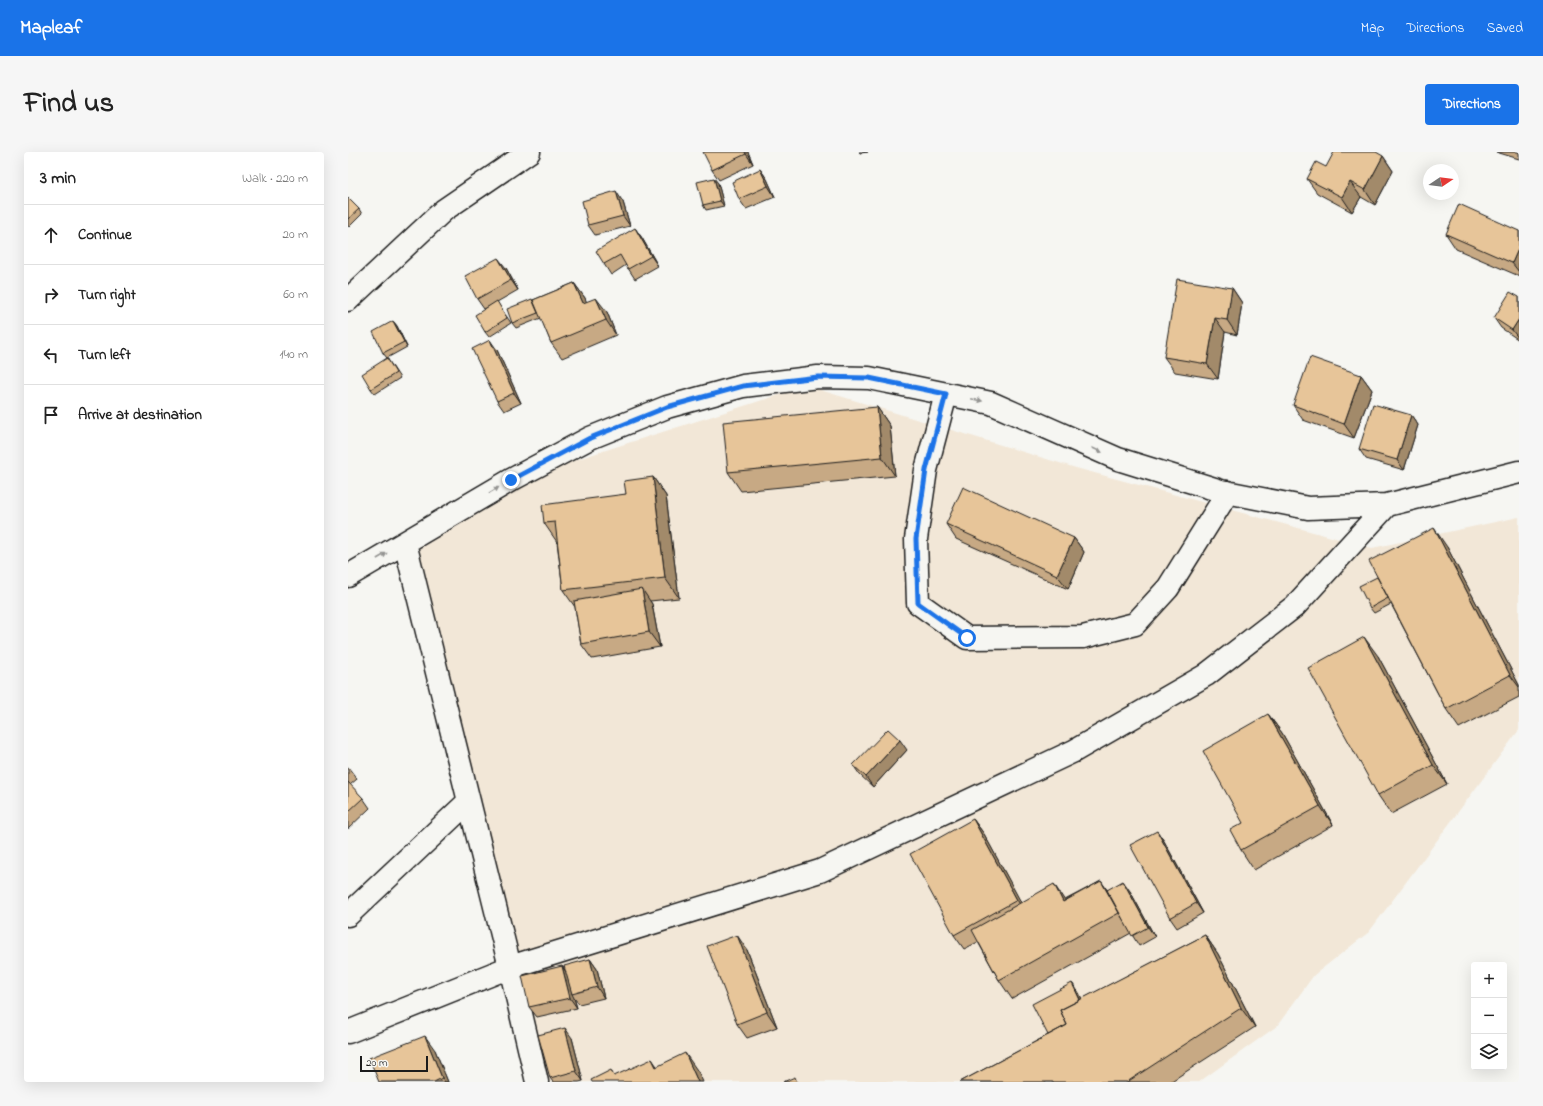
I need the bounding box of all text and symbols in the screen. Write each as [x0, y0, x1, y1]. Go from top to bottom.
text: Mapleaf [20, 15, 82, 42]
text: Map [1361, 18, 1384, 39]
text: Directions [1406, 18, 1464, 39]
text: Saved [1486, 18, 1523, 39]
text: Find us [24, 84, 114, 125]
button: Directions [1425, 84, 1519, 125]
north arrow [1423, 164, 1459, 200]
text: 3 min [40, 166, 76, 191]
text: Walk · 220 m [242, 169, 308, 188]
icon: ahead [40, 224, 62, 246]
text: Continue [78, 224, 132, 246]
text: 20 m [283, 225, 308, 244]
icon: right [40, 284, 62, 306]
text: Turn right [78, 284, 136, 306]
text: 60 m [283, 285, 308, 304]
icon: left [40, 344, 62, 366]
text: Turn left [78, 344, 131, 366]
text: 140 m [280, 345, 308, 364]
one-way arrow [971, 397, 983, 403]
icon: arrive [40, 404, 62, 426]
text: Arrive at destination [78, 404, 202, 426]
one-way arrow [1091, 447, 1102, 453]
route end [502, 471, 520, 489]
one-way arrow [489, 486, 499, 494]
one-way arrow [376, 553, 388, 560]
route start [958, 629, 976, 647]
map controls [1471, 962, 1507, 1070]
button: + [1471, 962, 1507, 998]
button: − [1471, 998, 1507, 1034]
button: layers [1471, 1034, 1507, 1070]
scale bar [360, 1054, 428, 1073]
text: 20 m [366, 1055, 388, 1071]

